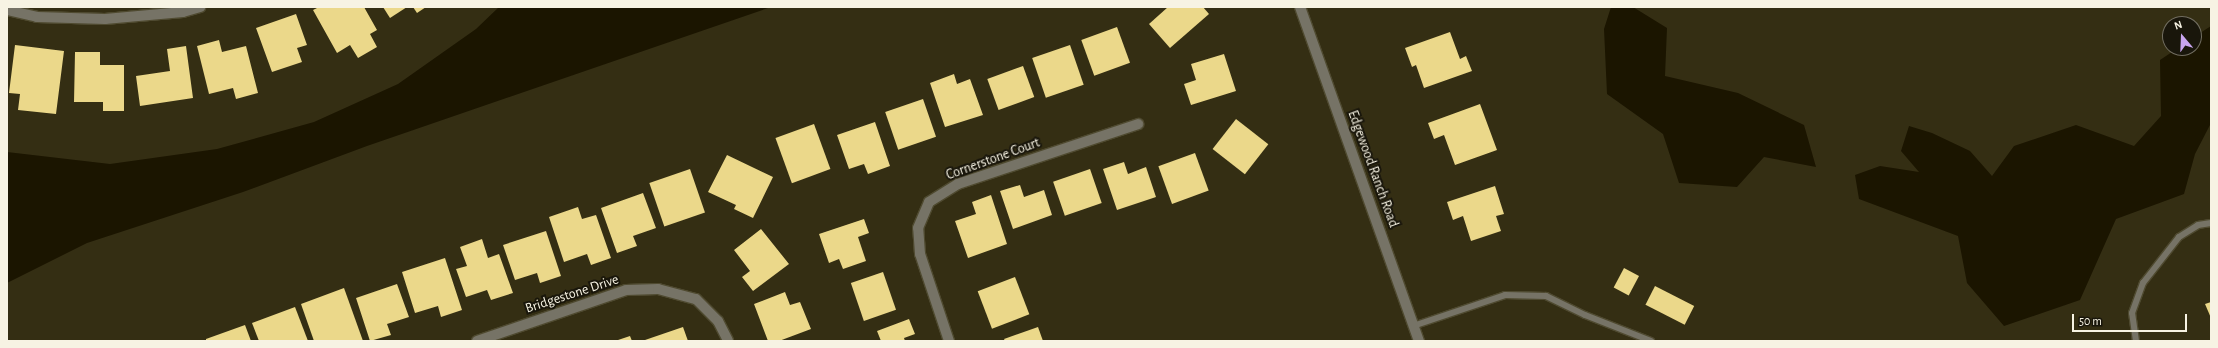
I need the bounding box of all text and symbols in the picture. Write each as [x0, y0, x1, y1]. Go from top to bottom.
north arrow [2162, 16, 2202, 56]
text: N [2173, 19, 2184, 32]
street label: Edgewood Ranch Road [1344, 108, 1402, 230]
street label: Cornerstone Court [944, 134, 1042, 184]
street label: Bridgestone Drive [523, 271, 621, 317]
scale bar [2074, 306, 2189, 332]
text: 50 m [2079, 315, 2102, 327]

